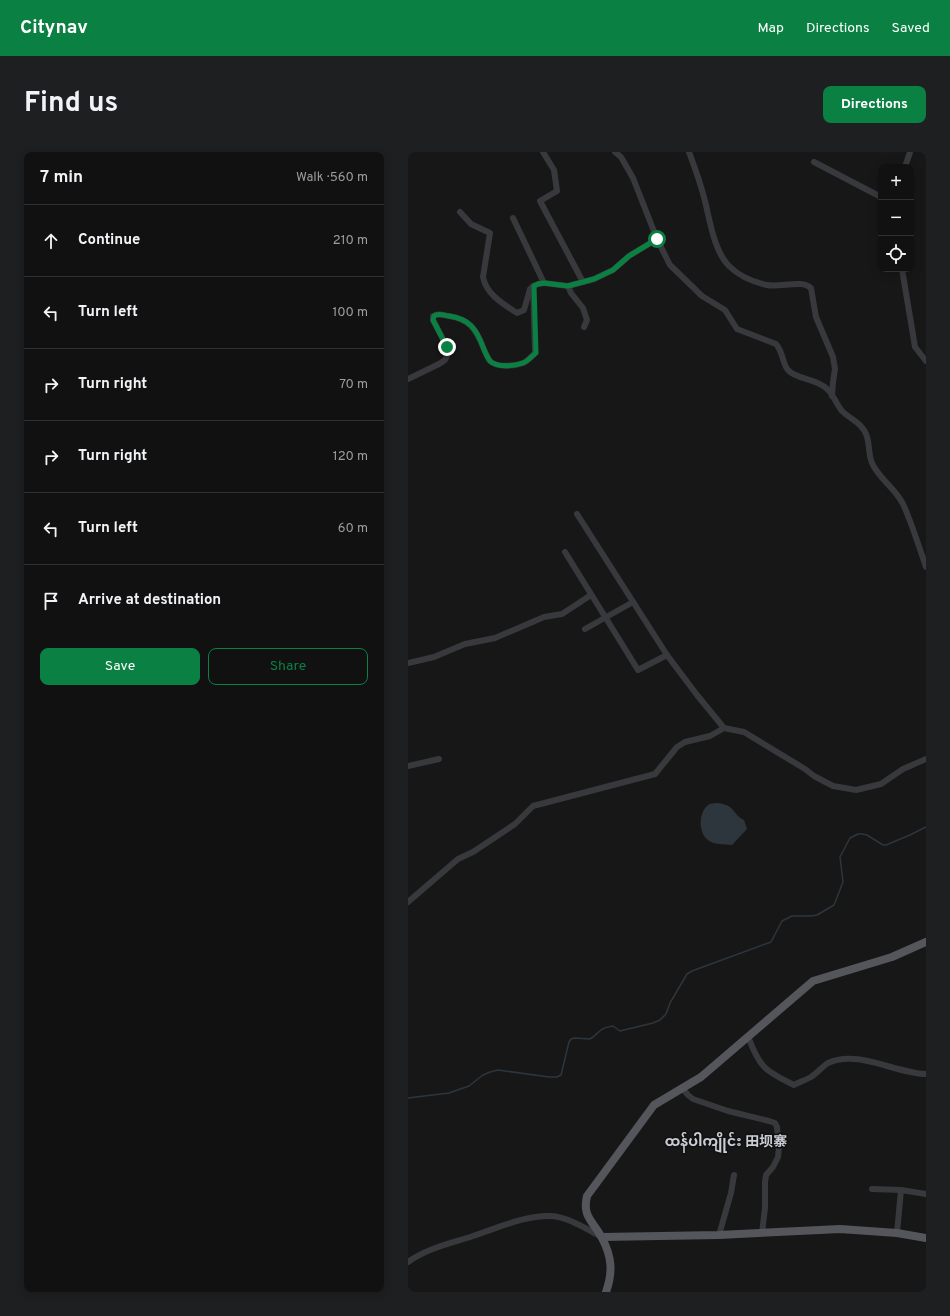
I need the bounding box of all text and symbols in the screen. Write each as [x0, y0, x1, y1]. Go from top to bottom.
text: Citynav [20, 16, 88, 40]
text: Map [758, 20, 784, 37]
text: Directions [806, 20, 870, 37]
text: Saved [892, 20, 930, 37]
text: Find us [24, 86, 118, 122]
button: Directions [823, 86, 926, 123]
map controls [878, 164, 914, 272]
button: + [878, 164, 914, 200]
text: 7 min [40, 167, 83, 189]
text: Walk · 560 m [296, 170, 368, 186]
button: − [878, 200, 914, 236]
icon: ahead [40, 230, 62, 252]
route start [648, 230, 666, 248]
text: Continue [78, 231, 140, 250]
text: 210 m [333, 233, 368, 249]
button: locate [878, 236, 914, 272]
icon: left [40, 302, 62, 324]
text: Turn left [78, 303, 138, 322]
text: 100 m [332, 305, 368, 321]
route end [438, 338, 456, 356]
icon: right [40, 374, 62, 396]
text: Turn right [78, 375, 147, 394]
text: 70 m [339, 377, 368, 393]
icon: right [40, 446, 62, 468]
text: Turn right [78, 447, 147, 466]
text: 120 m [333, 449, 368, 465]
icon: left [40, 518, 62, 540]
text: Turn left [78, 519, 138, 538]
text: 60 m [338, 521, 368, 537]
icon: arrive [40, 590, 62, 612]
text: Arrive at destination [78, 591, 221, 610]
button: Save [40, 648, 200, 685]
button: Share [208, 648, 368, 685]
district label: ထန်ပါကျိုင်း 田坝寨 [665, 1131, 787, 1153]

